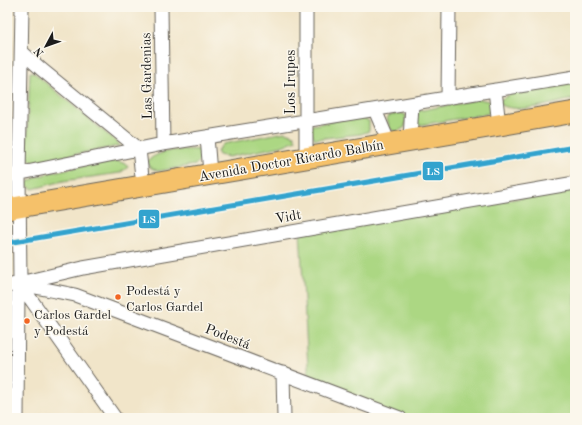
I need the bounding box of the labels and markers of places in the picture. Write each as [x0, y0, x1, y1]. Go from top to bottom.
place label: Podestá y Carlos Gardel [126, 285, 204, 314]
marker: Podestá y Carlos Gardel [113, 292, 123, 302]
place label: Carlos Gardel y Podestá [34, 309, 112, 338]
marker: Carlos Gardel y Podestá [22, 316, 32, 326]

